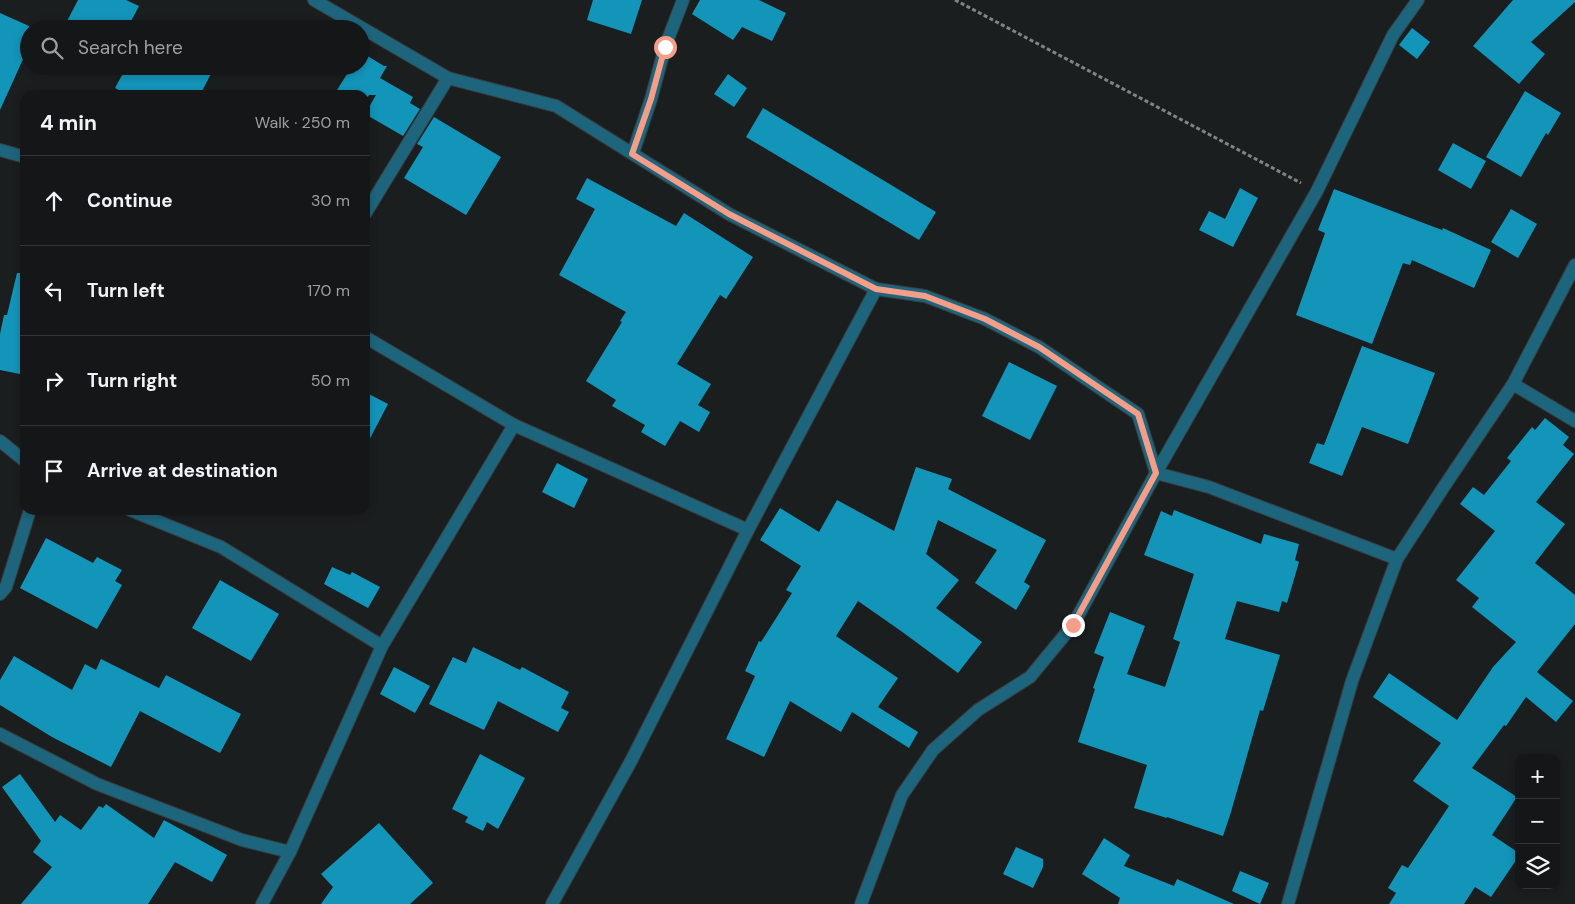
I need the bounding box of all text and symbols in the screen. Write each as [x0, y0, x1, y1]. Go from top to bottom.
search box [20, 20, 370, 75]
icon: search [38, 34, 66, 62]
text: Search here [78, 35, 183, 60]
route start [654, 36, 677, 59]
text: 4 min [40, 109, 97, 137]
text: Walk · 250 m [255, 112, 350, 133]
icon: ahead [40, 187, 68, 215]
text: Continue [87, 188, 173, 213]
text: 30 m [311, 190, 350, 211]
icon: left [40, 277, 68, 305]
text: Turn left [87, 278, 165, 303]
text: 170 m [307, 280, 350, 301]
icon: right [40, 367, 68, 395]
text: Turn right [87, 368, 177, 393]
text: 50 m [311, 370, 350, 391]
icon: arrive [40, 457, 68, 485]
text: Arrive at destination [87, 458, 278, 483]
route end [1062, 614, 1085, 637]
map controls [1515, 754, 1560, 889]
button: + [1515, 754, 1560, 799]
button: − [1515, 799, 1560, 844]
button: layers [1515, 844, 1560, 889]

